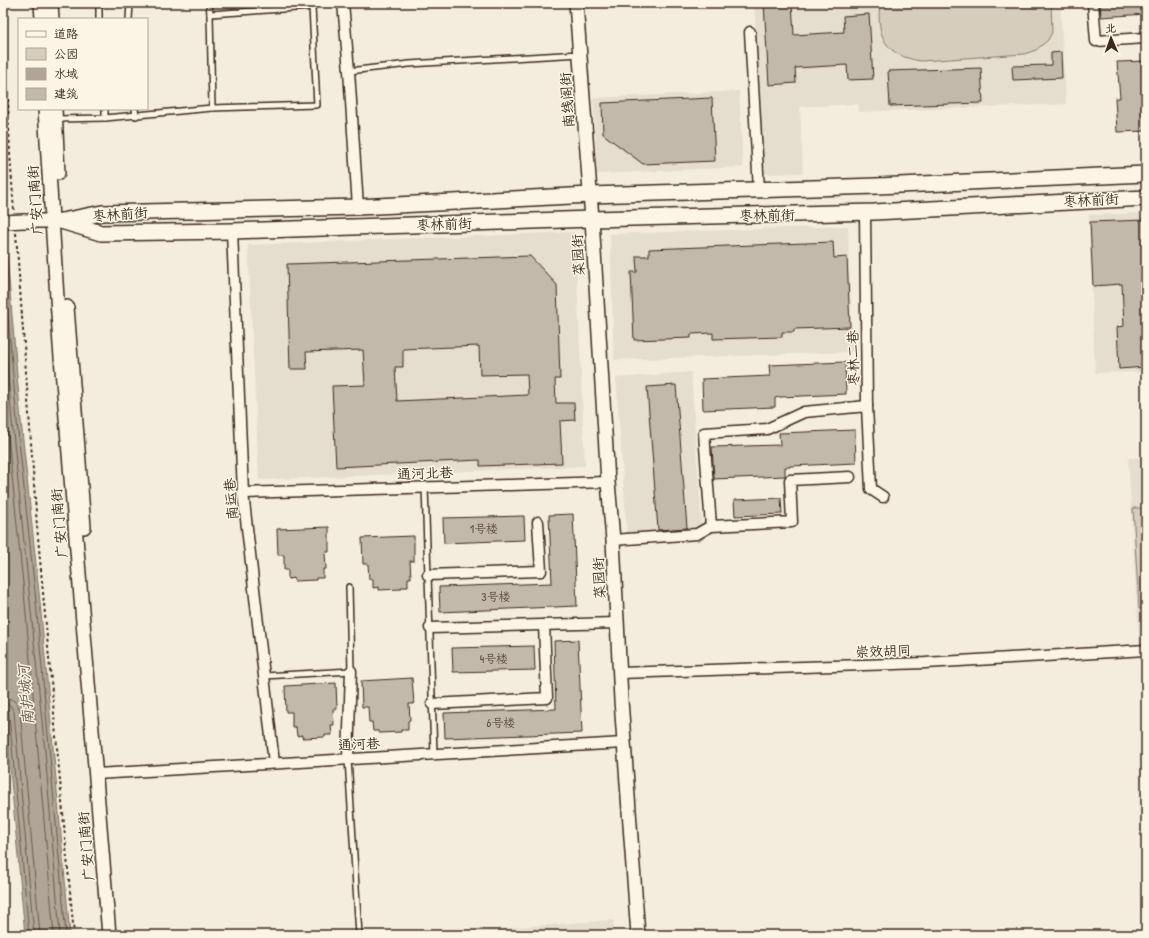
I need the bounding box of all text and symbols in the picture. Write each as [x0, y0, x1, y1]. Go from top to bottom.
legend [18, 18, 148, 110]
north arrow [1091, 18, 1131, 58]
text: 北 [1105, 21, 1116, 35]
text: 道路 [54, 25, 78, 42]
text: 公园 [54, 45, 78, 62]
text: 水域 [54, 65, 78, 82]
street label: 南线阁街 [555, 71, 578, 129]
text: 建筑 [54, 85, 78, 102]
street label: 广安门南街 [23, 164, 46, 236]
street label: 枣林前街 [1063, 189, 1119, 210]
street label: 枣林前街 [91, 202, 149, 225]
street label: 枣林前街 [739, 205, 795, 224]
street label: 枣林前街 [416, 213, 472, 234]
street label: 菜园街 [567, 234, 588, 276]
street label: 枣林二巷 [842, 329, 862, 386]
street label: 通河北巷 [397, 462, 454, 483]
street label: 南运巷 [219, 476, 242, 521]
street label: 广安门南街 [46, 487, 71, 559]
house number: 1号楼 [470, 520, 498, 537]
street label: 菜园街 [588, 557, 609, 599]
house number: 3号楼 [481, 588, 511, 605]
street label: 崇效胡同 [855, 640, 911, 661]
house number: 4号楼 [480, 650, 508, 667]
water label: 南护城河 [12, 661, 39, 726]
house number: 6号楼 [487, 714, 515, 731]
street label: 通河巷 [338, 733, 381, 754]
street label: 广安门南街 [73, 810, 98, 882]

